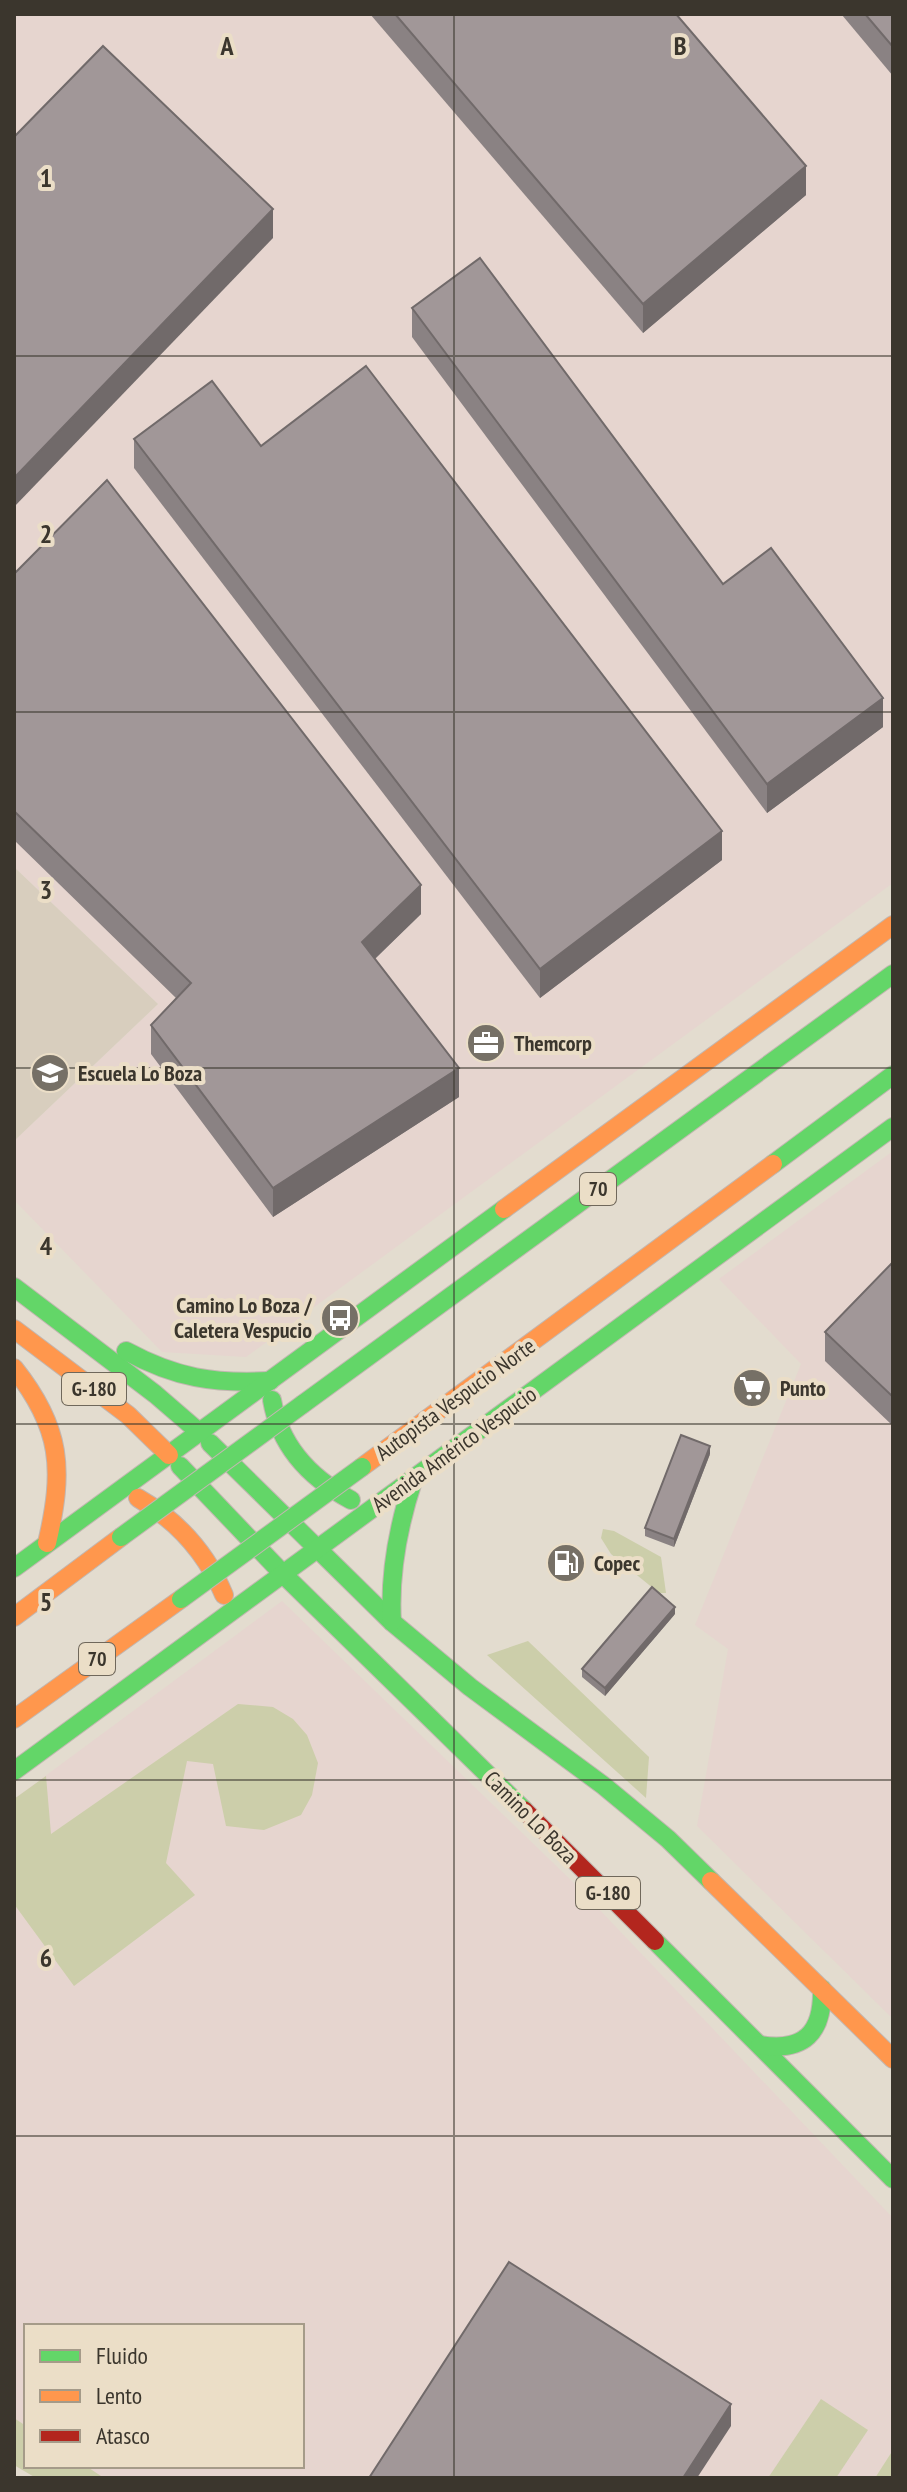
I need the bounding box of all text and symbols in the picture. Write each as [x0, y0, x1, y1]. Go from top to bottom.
text: A [219, 29, 234, 62]
text: B [674, 29, 687, 62]
text: 1 [40, 161, 52, 194]
text: 2 [40, 517, 52, 550]
text: 3 [40, 873, 52, 906]
office icon: Themcorp [465, 1022, 507, 1064]
place label: Themcorp [514, 1029, 592, 1057]
school or university icon: Escuela Lo Boza [29, 1052, 71, 1094]
place label: Escuela Lo Boza [78, 1059, 202, 1087]
road number: 70 [580, 1173, 616, 1205]
text: 4 [40, 1229, 53, 1262]
place label: Camino Lo Boza / Caletera Vespucio [174, 1291, 313, 1344]
bus stop icon: Camino Lo Boza / Caletera Vespucio [319, 1297, 361, 1339]
street label: Autopista Vespucio Norte [370, 1332, 540, 1466]
supermarket icon: Punto [731, 1367, 773, 1409]
road number: G-180 [62, 1373, 126, 1405]
place label: Punto [780, 1374, 826, 1402]
street label: Avenida Américo Vespucio [366, 1380, 542, 1518]
fuel station icon: Copec [545, 1542, 587, 1584]
place label: Copec [594, 1549, 640, 1577]
text: 5 [40, 1585, 52, 1618]
road number: 70 [79, 1643, 115, 1675]
street label: Camino Lo Boza [479, 1765, 583, 1869]
road number: G-180 [576, 1877, 640, 1909]
text: 6 [40, 1941, 52, 1974]
legend [24, 2324, 304, 2468]
text: Fluido [96, 2340, 148, 2371]
text: Lento [96, 2380, 142, 2411]
text: Atasco [96, 2420, 150, 2451]

